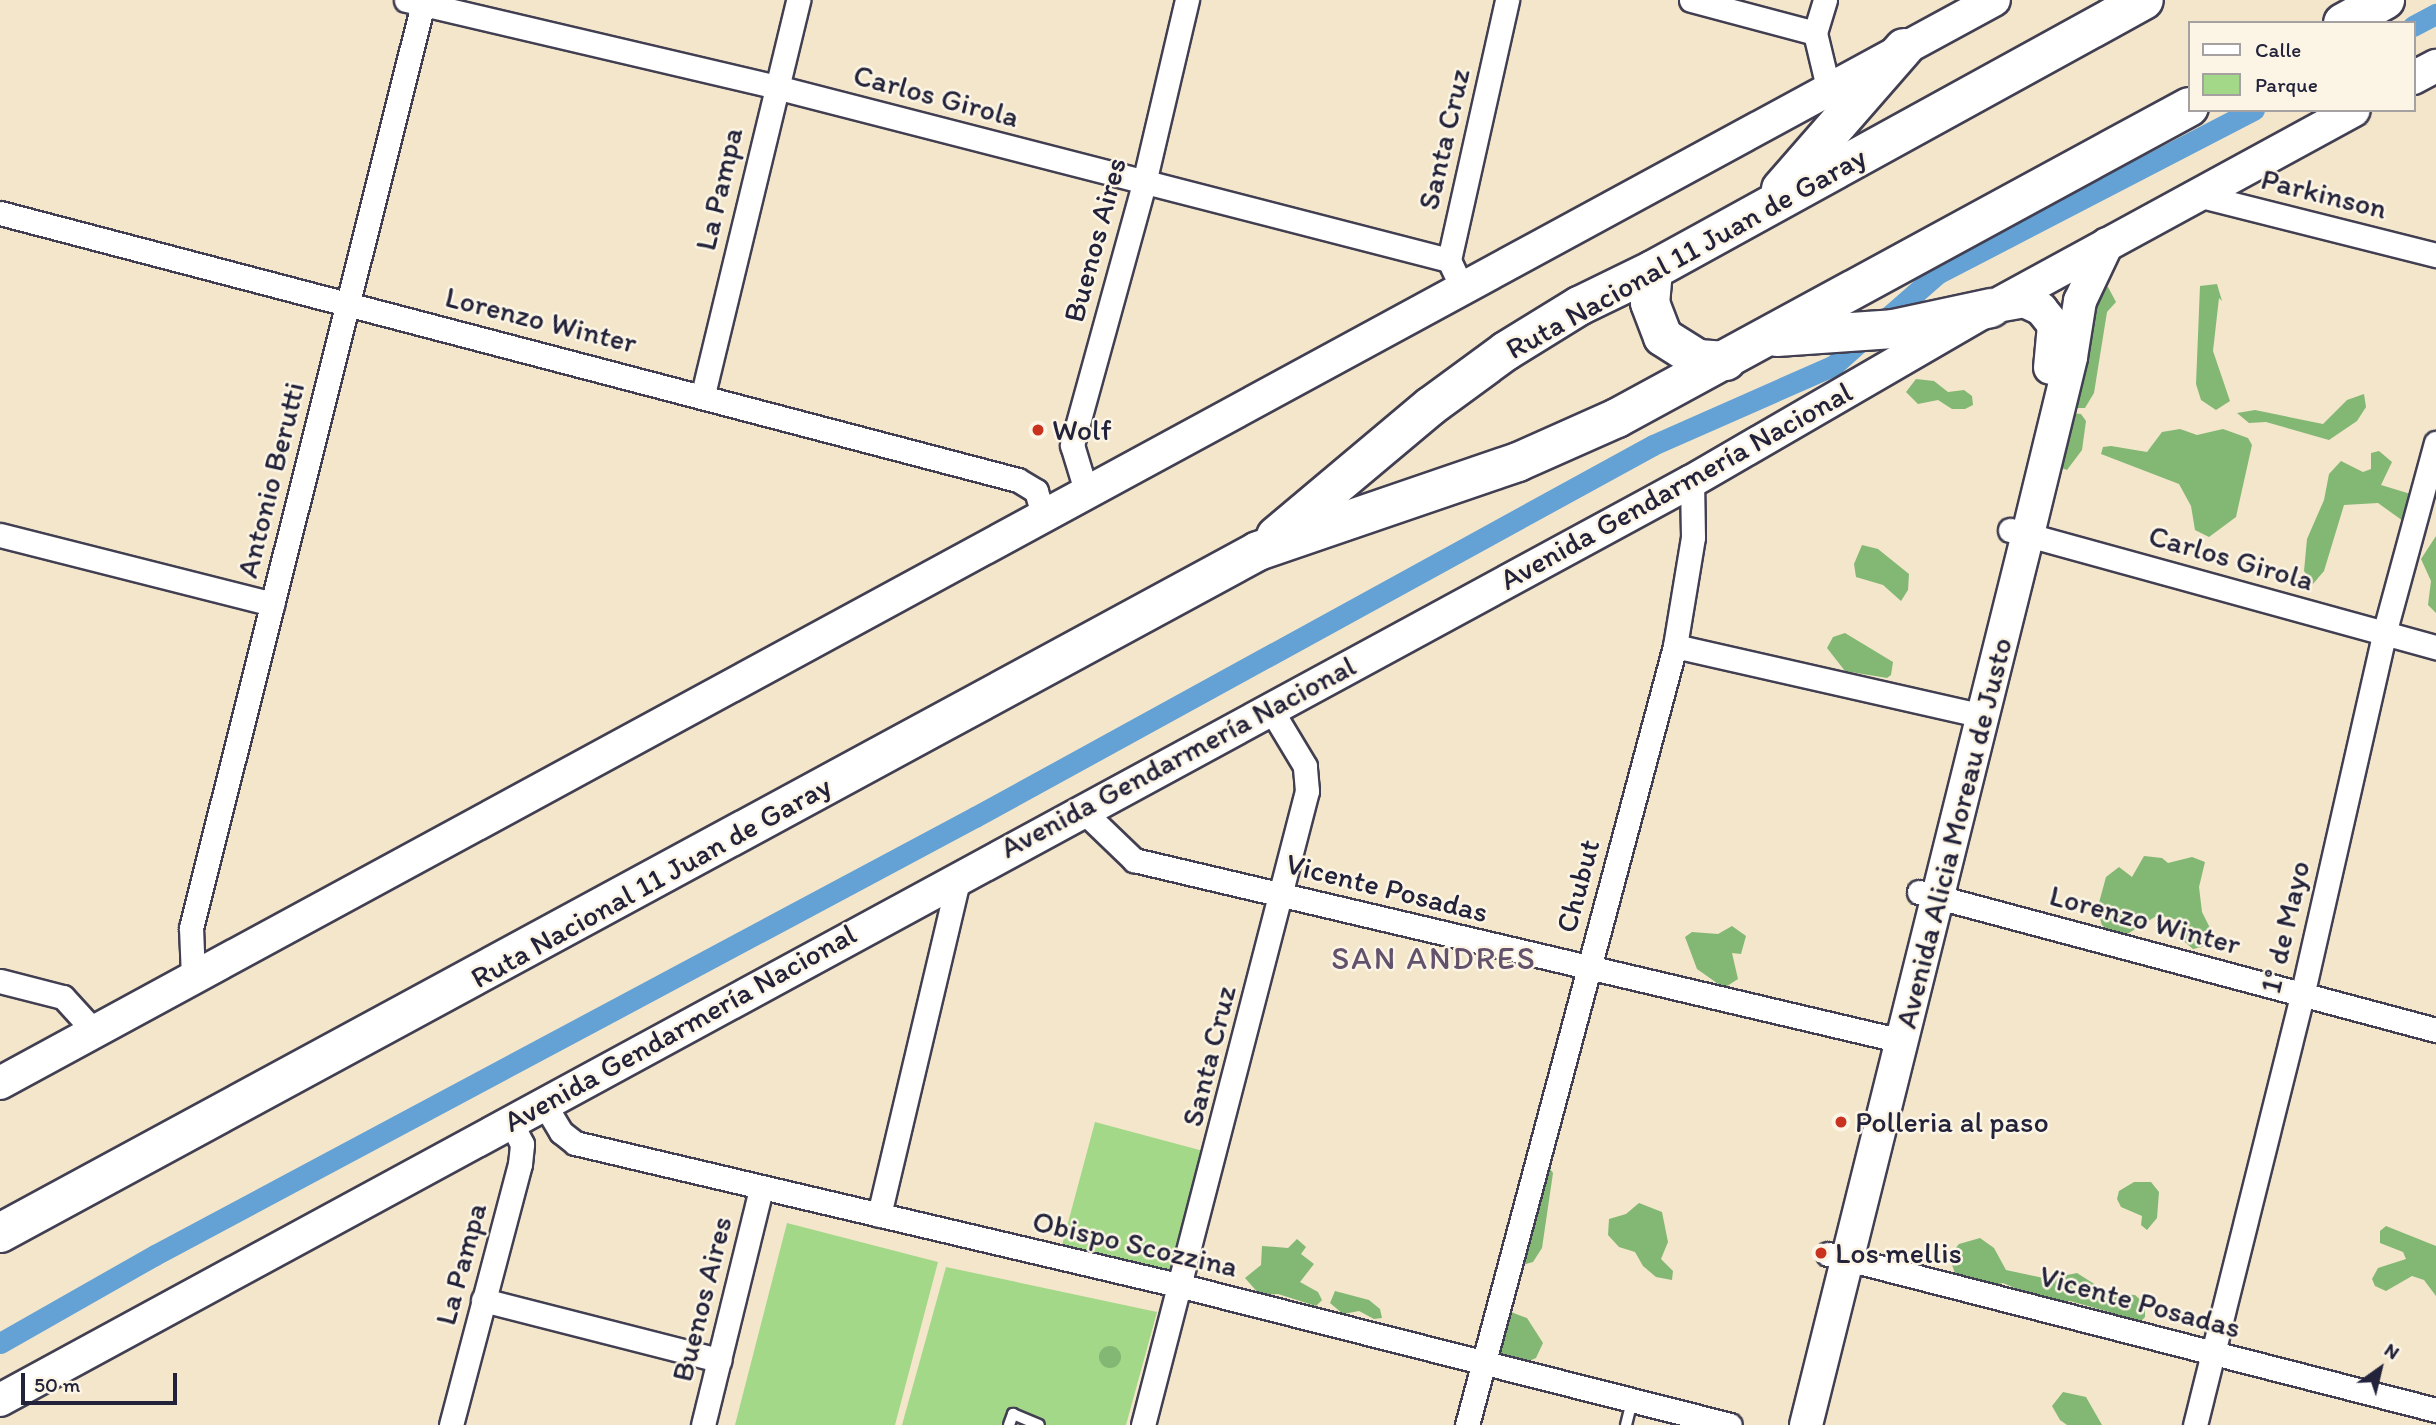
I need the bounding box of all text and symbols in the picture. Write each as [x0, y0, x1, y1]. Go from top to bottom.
legend [2188, 21, 2415, 112]
text: Calle [2255, 37, 2301, 62]
street label: Carlos Girola [849, 57, 1023, 135]
street label: Santa Cruz [1410, 65, 1478, 213]
text: Parque [2255, 72, 2318, 97]
street label: La Pampa [688, 124, 750, 254]
street label: Ruta Nacional 11 Juan de Garay [1500, 139, 1872, 367]
street label: Buenos Aires [1056, 154, 1134, 326]
street label: Parkinson [2257, 161, 2391, 227]
street label: Lorenzo Winter [441, 279, 641, 361]
street label: Avenida Gendarmería Nacional [1493, 374, 1859, 598]
street label: Antonio Berutti [229, 378, 313, 582]
place label: Wolf [1052, 412, 1112, 448]
marker: Wolf [1030, 422, 1046, 438]
street label: Carlos Girola [2144, 517, 2318, 599]
street label: Avenida Alicia Moreau de Justo [1888, 634, 2020, 1032]
street label: Avenida Gendarmería Nacional [994, 648, 1362, 866]
street label: Ruta Nacional 11 Juan de Garay [465, 768, 837, 996]
street label: Chubut [1548, 835, 1608, 937]
street label: Vicente Posadas [1282, 845, 1492, 931]
street label: 1° de Mayo [2252, 857, 2318, 997]
street label: Lorenzo Winter [2046, 877, 2244, 963]
street label: Avenida Gendarmería Nacional [497, 916, 863, 1140]
district label: SAN ANDRES [1333, 939, 1535, 977]
street label: Santa Cruz [1174, 982, 1244, 1130]
place label: Polleria al paso [1855, 1104, 2051, 1140]
marker: Polleria al paso [1833, 1114, 1849, 1130]
street label: La Pampa [428, 1199, 494, 1329]
street label: Obispo Scozzina [1028, 1203, 1242, 1285]
street label: Buenos Aires [664, 1213, 740, 1385]
place label: Los mellis [1835, 1235, 1963, 1271]
marker: Los mellis [1813, 1245, 1829, 1261]
street label: Vicente Posadas [2035, 1258, 2245, 1346]
north arrow [2345, 1334, 2415, 1404]
text: N [2380, 1338, 2404, 1364]
scale bar [24, 1358, 180, 1402]
text: 50 m [34, 1372, 80, 1397]

